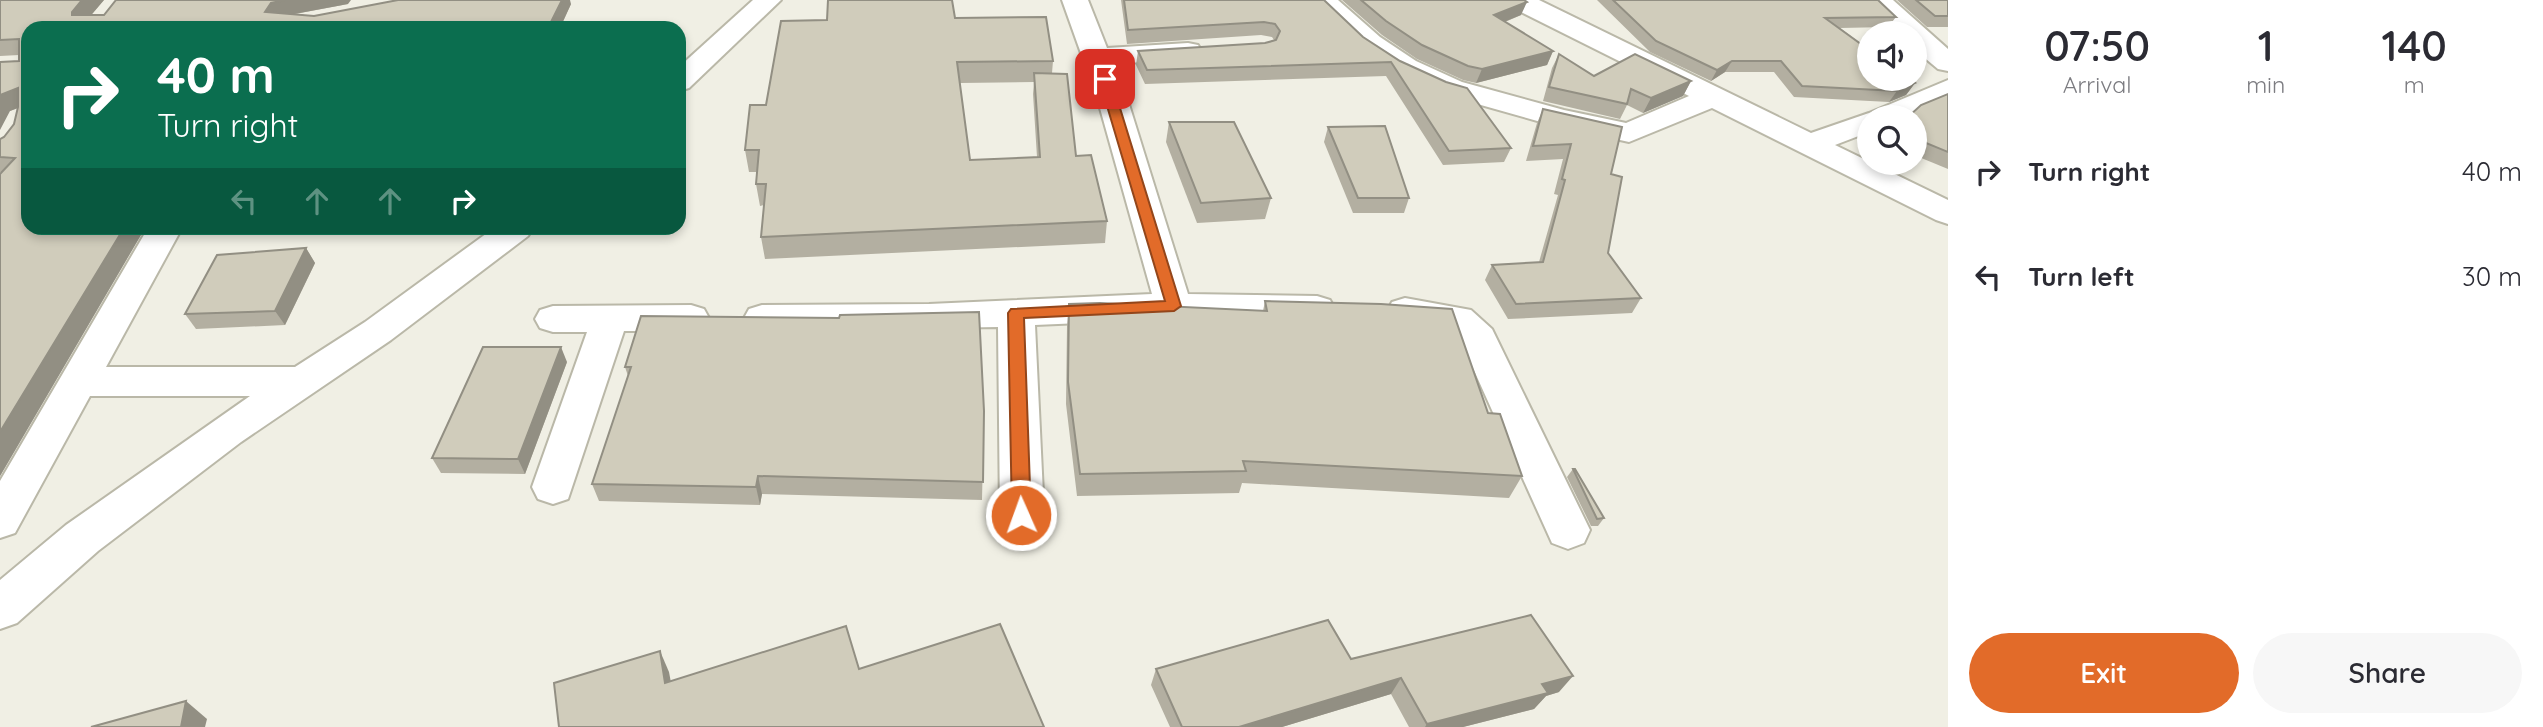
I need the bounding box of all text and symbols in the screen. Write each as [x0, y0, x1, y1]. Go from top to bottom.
text: 07:50 [2044, 19, 2150, 72]
text: 1 [2258, 19, 2274, 72]
text: 140 [2382, 19, 2447, 72]
map controls [1857, 21, 1927, 175]
button: sound [1857, 21, 1927, 91]
text: 40 m [157, 44, 275, 105]
icon: right [42, 49, 133, 140]
pin [1075, 49, 1135, 109]
icon: arrive [1086, 60, 1124, 98]
text: Arrival [2063, 70, 2132, 99]
text: min [2246, 70, 2285, 99]
text: m [2404, 70, 2425, 99]
text: Turn right [157, 105, 298, 145]
button: search [1857, 105, 1927, 175]
icon: right [1969, 153, 2007, 191]
text: Turn right [2028, 155, 2150, 188]
text: 40 m [2462, 155, 2522, 188]
icon: left [225, 182, 263, 220]
icon: ahead [298, 182, 336, 220]
icon: ahead [371, 182, 409, 220]
icon: right [444, 182, 482, 220]
icon: left [1969, 258, 2007, 296]
text: Turn left [2028, 260, 2135, 293]
text: 30 m [2462, 260, 2522, 293]
position arrow [984, 478, 1058, 552]
button: Exit [1969, 633, 2239, 713]
button: Share [2253, 633, 2522, 713]

